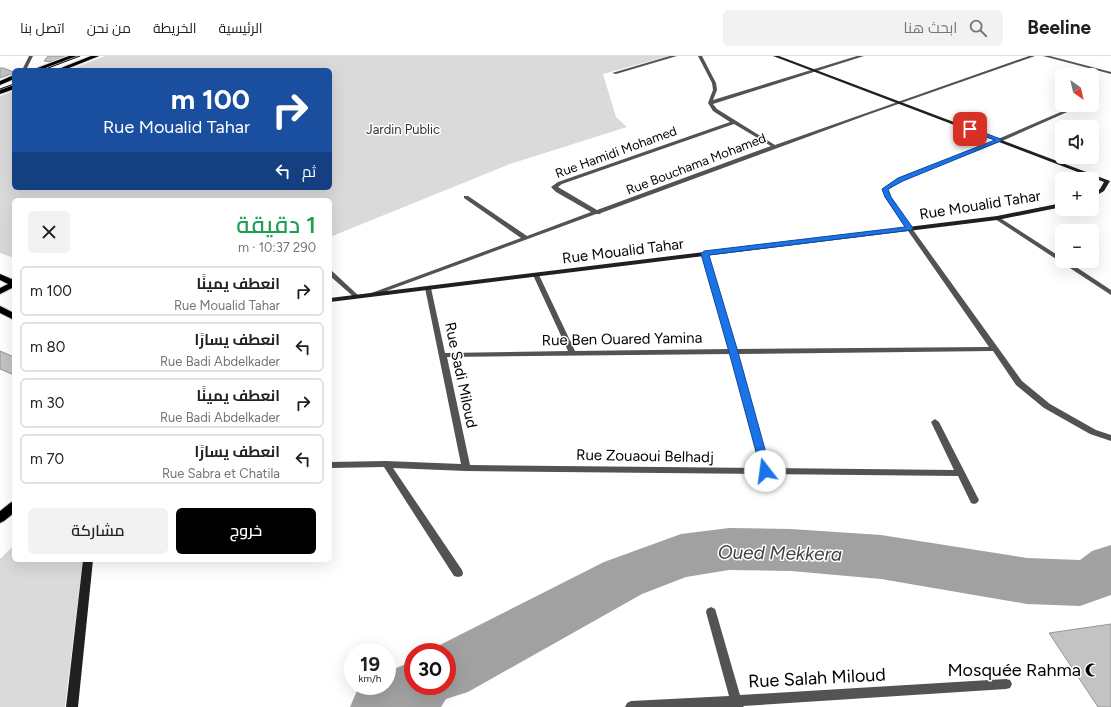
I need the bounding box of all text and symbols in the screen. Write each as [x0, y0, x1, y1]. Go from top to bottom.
search box [723, 10, 1003, 46]
text: Beeline [1027, 16, 1091, 39]
icon: search [967, 17, 989, 39]
text: ابحث هنا [904, 19, 957, 37]
text: اتصل بنا [20, 20, 65, 37]
text: من نحن [87, 20, 131, 37]
text: الخريطة [153, 20, 197, 37]
text: الرئيسية [219, 20, 263, 37]
north arrow [1055, 68, 1099, 112]
map controls [1055, 68, 1099, 268]
text: 100 m [171, 82, 250, 116]
icon: right [264, 84, 316, 136]
pin [953, 112, 987, 146]
text: Rue Moualid Tahar [103, 116, 250, 138]
icon: arrive [959, 118, 981, 140]
button: sound [1055, 120, 1099, 164]
park label: Jardin Public [366, 122, 440, 137]
street label: Rue Hamidi Mohamed [553, 123, 679, 181]
street label: Rue Bouchama Mohamed [624, 130, 768, 198]
icon: left [272, 160, 294, 182]
text: ثم [302, 163, 316, 181]
button: + [1055, 172, 1099, 216]
street label: Rue Moualid Tahar [918, 187, 1042, 223]
text: 1 دقيقة [236, 210, 316, 239]
button: close [28, 211, 70, 253]
button: − [1055, 224, 1099, 268]
street label: Rue Moualid Tahar [561, 235, 685, 267]
text: 290 m · 10:37 [238, 240, 316, 255]
text: انعطف يمينًا [196, 275, 280, 293]
icon: right [292, 280, 314, 302]
text: 100 m [30, 282, 72, 300]
text: Rue Moualid Tahar [174, 298, 280, 313]
street label: Rue Sadi Miloud [441, 320, 481, 430]
street label: Rue Ben Ouared Yamina [542, 329, 702, 349]
text: انعطف يسارًا [195, 331, 280, 349]
icon: left [292, 336, 314, 358]
text: 80 m [30, 338, 65, 356]
text: Rue Badi Abdelkader [160, 354, 280, 369]
text: انعطف يمينًا [196, 387, 280, 405]
icon: right [292, 392, 314, 414]
text: 30 m [30, 394, 64, 412]
text: Rue Badi Abdelkader [160, 410, 280, 425]
text: انعطف يسارًا [195, 443, 280, 461]
street label: Rue Zouaoui Belhadj [576, 446, 714, 466]
icon: left [292, 448, 314, 470]
text: 70 m [30, 450, 64, 468]
position arrow [744, 450, 786, 492]
text: Rue Sabra et Chatila [162, 466, 280, 481]
button: مشاركة [28, 508, 168, 554]
button: خروج [176, 508, 316, 554]
water label: Oued Mekkera [718, 540, 842, 566]
speed limit sign: 30 [404, 643, 456, 695]
text: 19 [360, 652, 380, 676]
place label: Mosquée Rahma [947, 659, 1081, 681]
mosque icon: Mosquée Rahma [1084, 662, 1100, 678]
street label: Rue Salah Miloud [748, 663, 886, 693]
text: km/h [359, 672, 381, 685]

